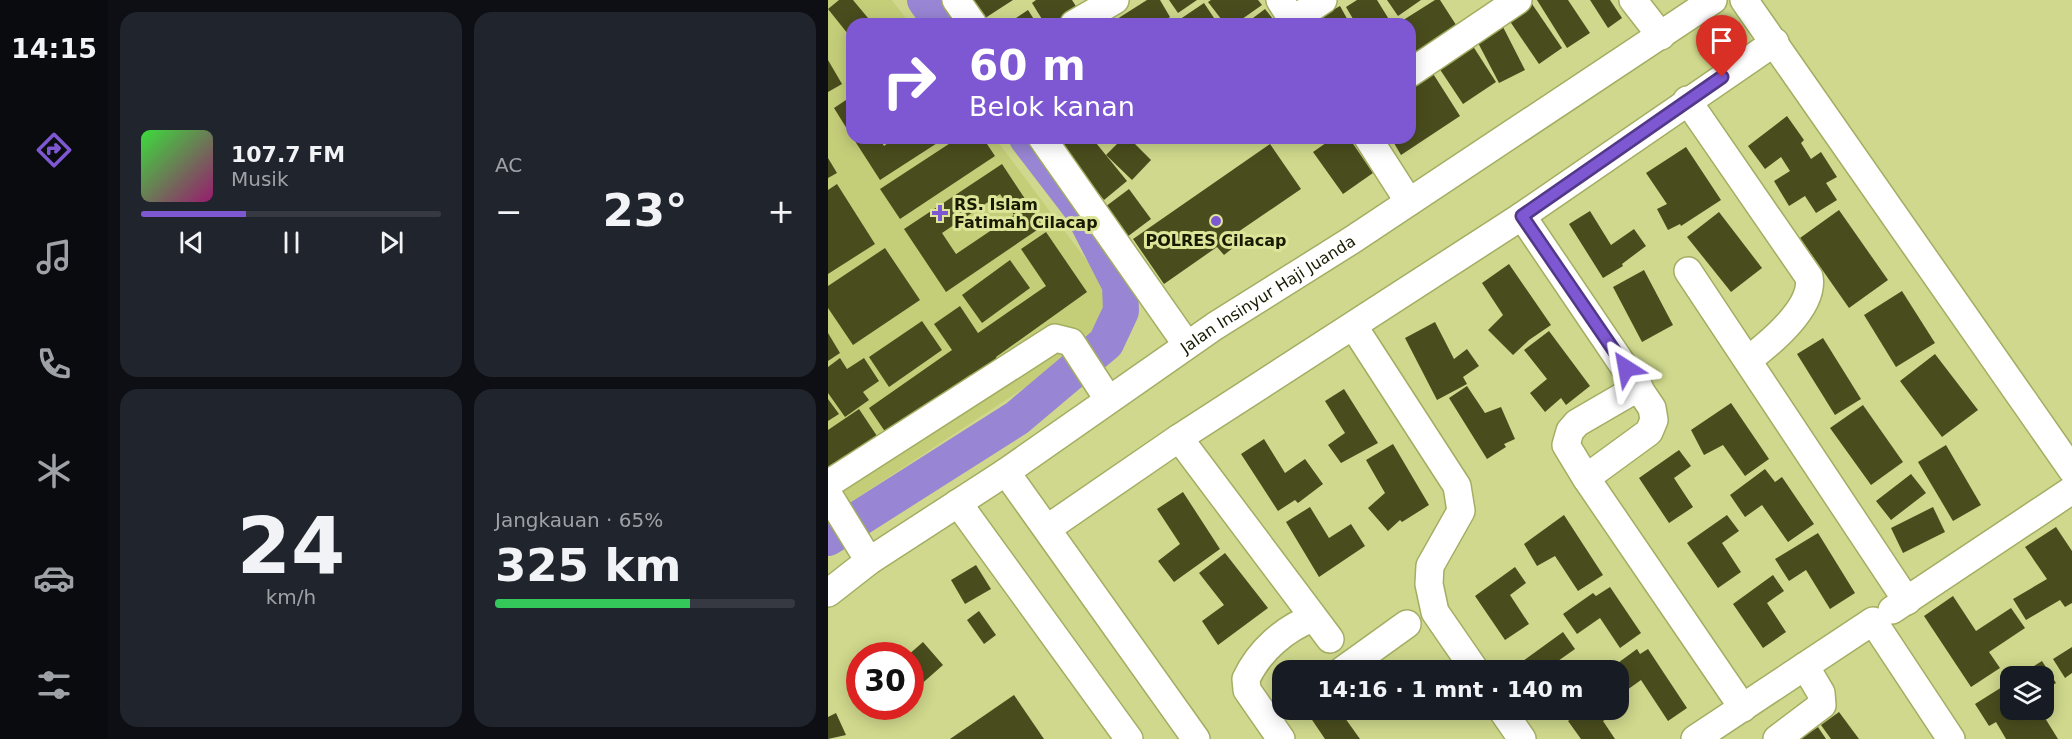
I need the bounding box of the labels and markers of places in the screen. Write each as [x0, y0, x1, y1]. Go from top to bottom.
pin [1696, 15, 1747, 77]
place label: RS. Islam Fatimah Cilacap [954, 195, 1098, 232]
marker: RS. Islam Fatimah Cilacap [931, 204, 949, 222]
marker: POLRES Cilacap [1209, 214, 1223, 228]
place label: POLRES Cilacap [1145, 231, 1287, 250]

